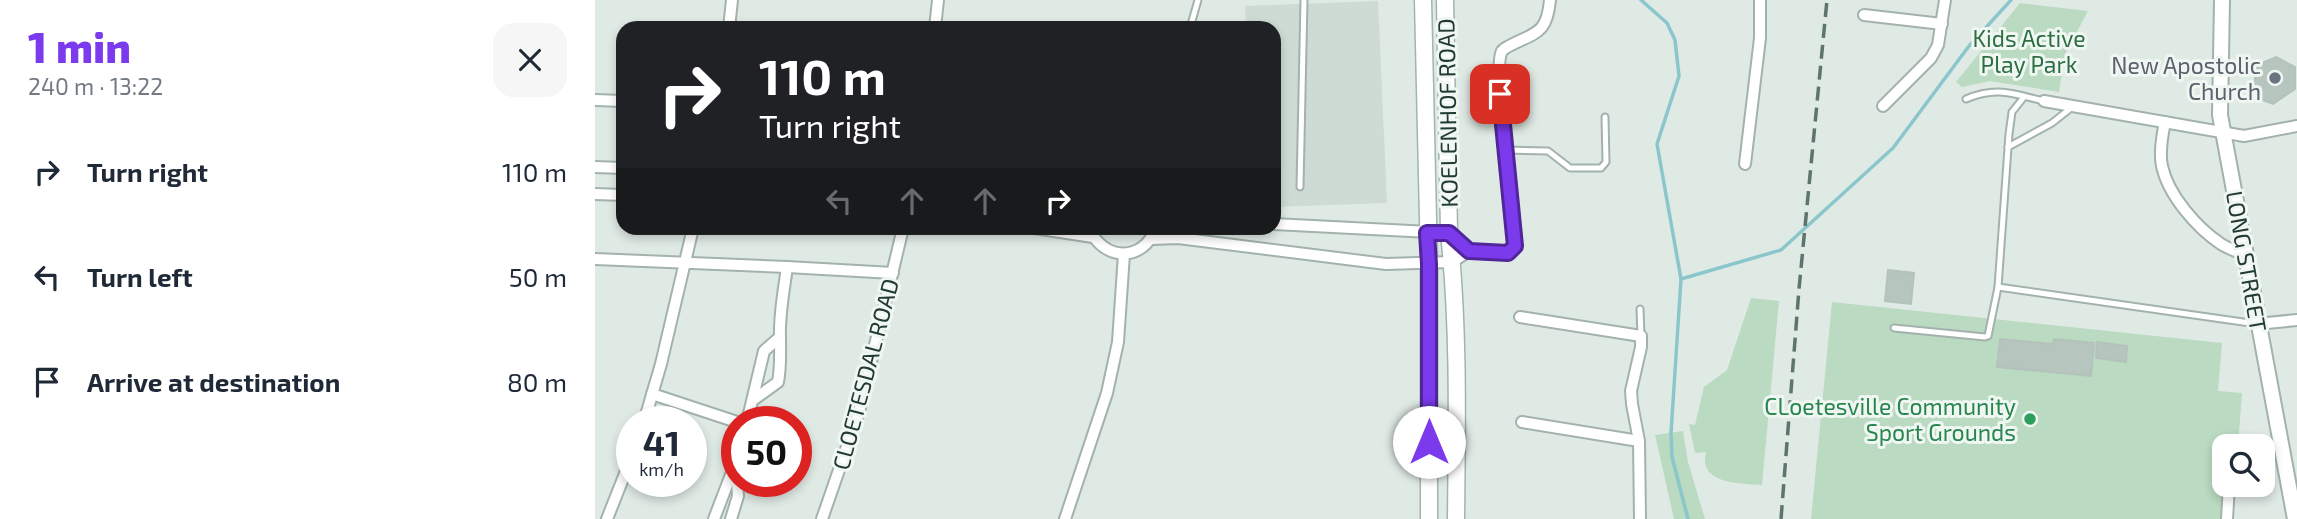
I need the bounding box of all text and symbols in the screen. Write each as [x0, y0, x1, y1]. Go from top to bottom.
street label: KOELENHOF ROAD [1431, 18, 1463, 208]
text: 1 min [28, 21, 131, 71]
button: close [493, 23, 567, 97]
park label: Kids Active Play Park [1972, 24, 2086, 78]
text: 110 m [759, 46, 886, 105]
icon: right [644, 49, 735, 140]
place label: New Apostolic Church [2111, 51, 2261, 105]
pin [1470, 64, 1530, 124]
marker: New Apostolic Church [2267, 70, 2283, 86]
text: 240 m · 13:22 [28, 72, 163, 100]
icon: arrive [1481, 75, 1519, 113]
text: Turn right [759, 106, 901, 144]
icon: right [28, 153, 66, 191]
text: Turn right [87, 156, 208, 187]
text: 110 m [502, 156, 567, 187]
icon: left [820, 182, 858, 220]
icon: ahead [893, 182, 931, 220]
icon: ahead [966, 182, 1004, 220]
icon: right [1039, 182, 1077, 220]
street label: LONG STREET [2221, 189, 2273, 333]
icon: left [28, 258, 66, 296]
text: Turn left [87, 261, 193, 292]
text: 50 m [509, 261, 567, 292]
street label: CLOETESDAL ROAD [826, 275, 904, 473]
icon: arrive [28, 363, 66, 401]
text: Arrive at destination [87, 366, 340, 397]
text: 80 m [507, 366, 567, 397]
place label: CLoetesville Community Sport Grounds [1764, 392, 2016, 446]
position arrow [1392, 405, 1466, 479]
speed limit sign: 50 [721, 406, 812, 497]
marker: CLoetesville Community Sport Grounds [2022, 411, 2038, 427]
text: 41 [643, 421, 680, 463]
map controls [2212, 434, 2275, 497]
button: search [2212, 434, 2275, 497]
text: km/h [639, 458, 684, 480]

